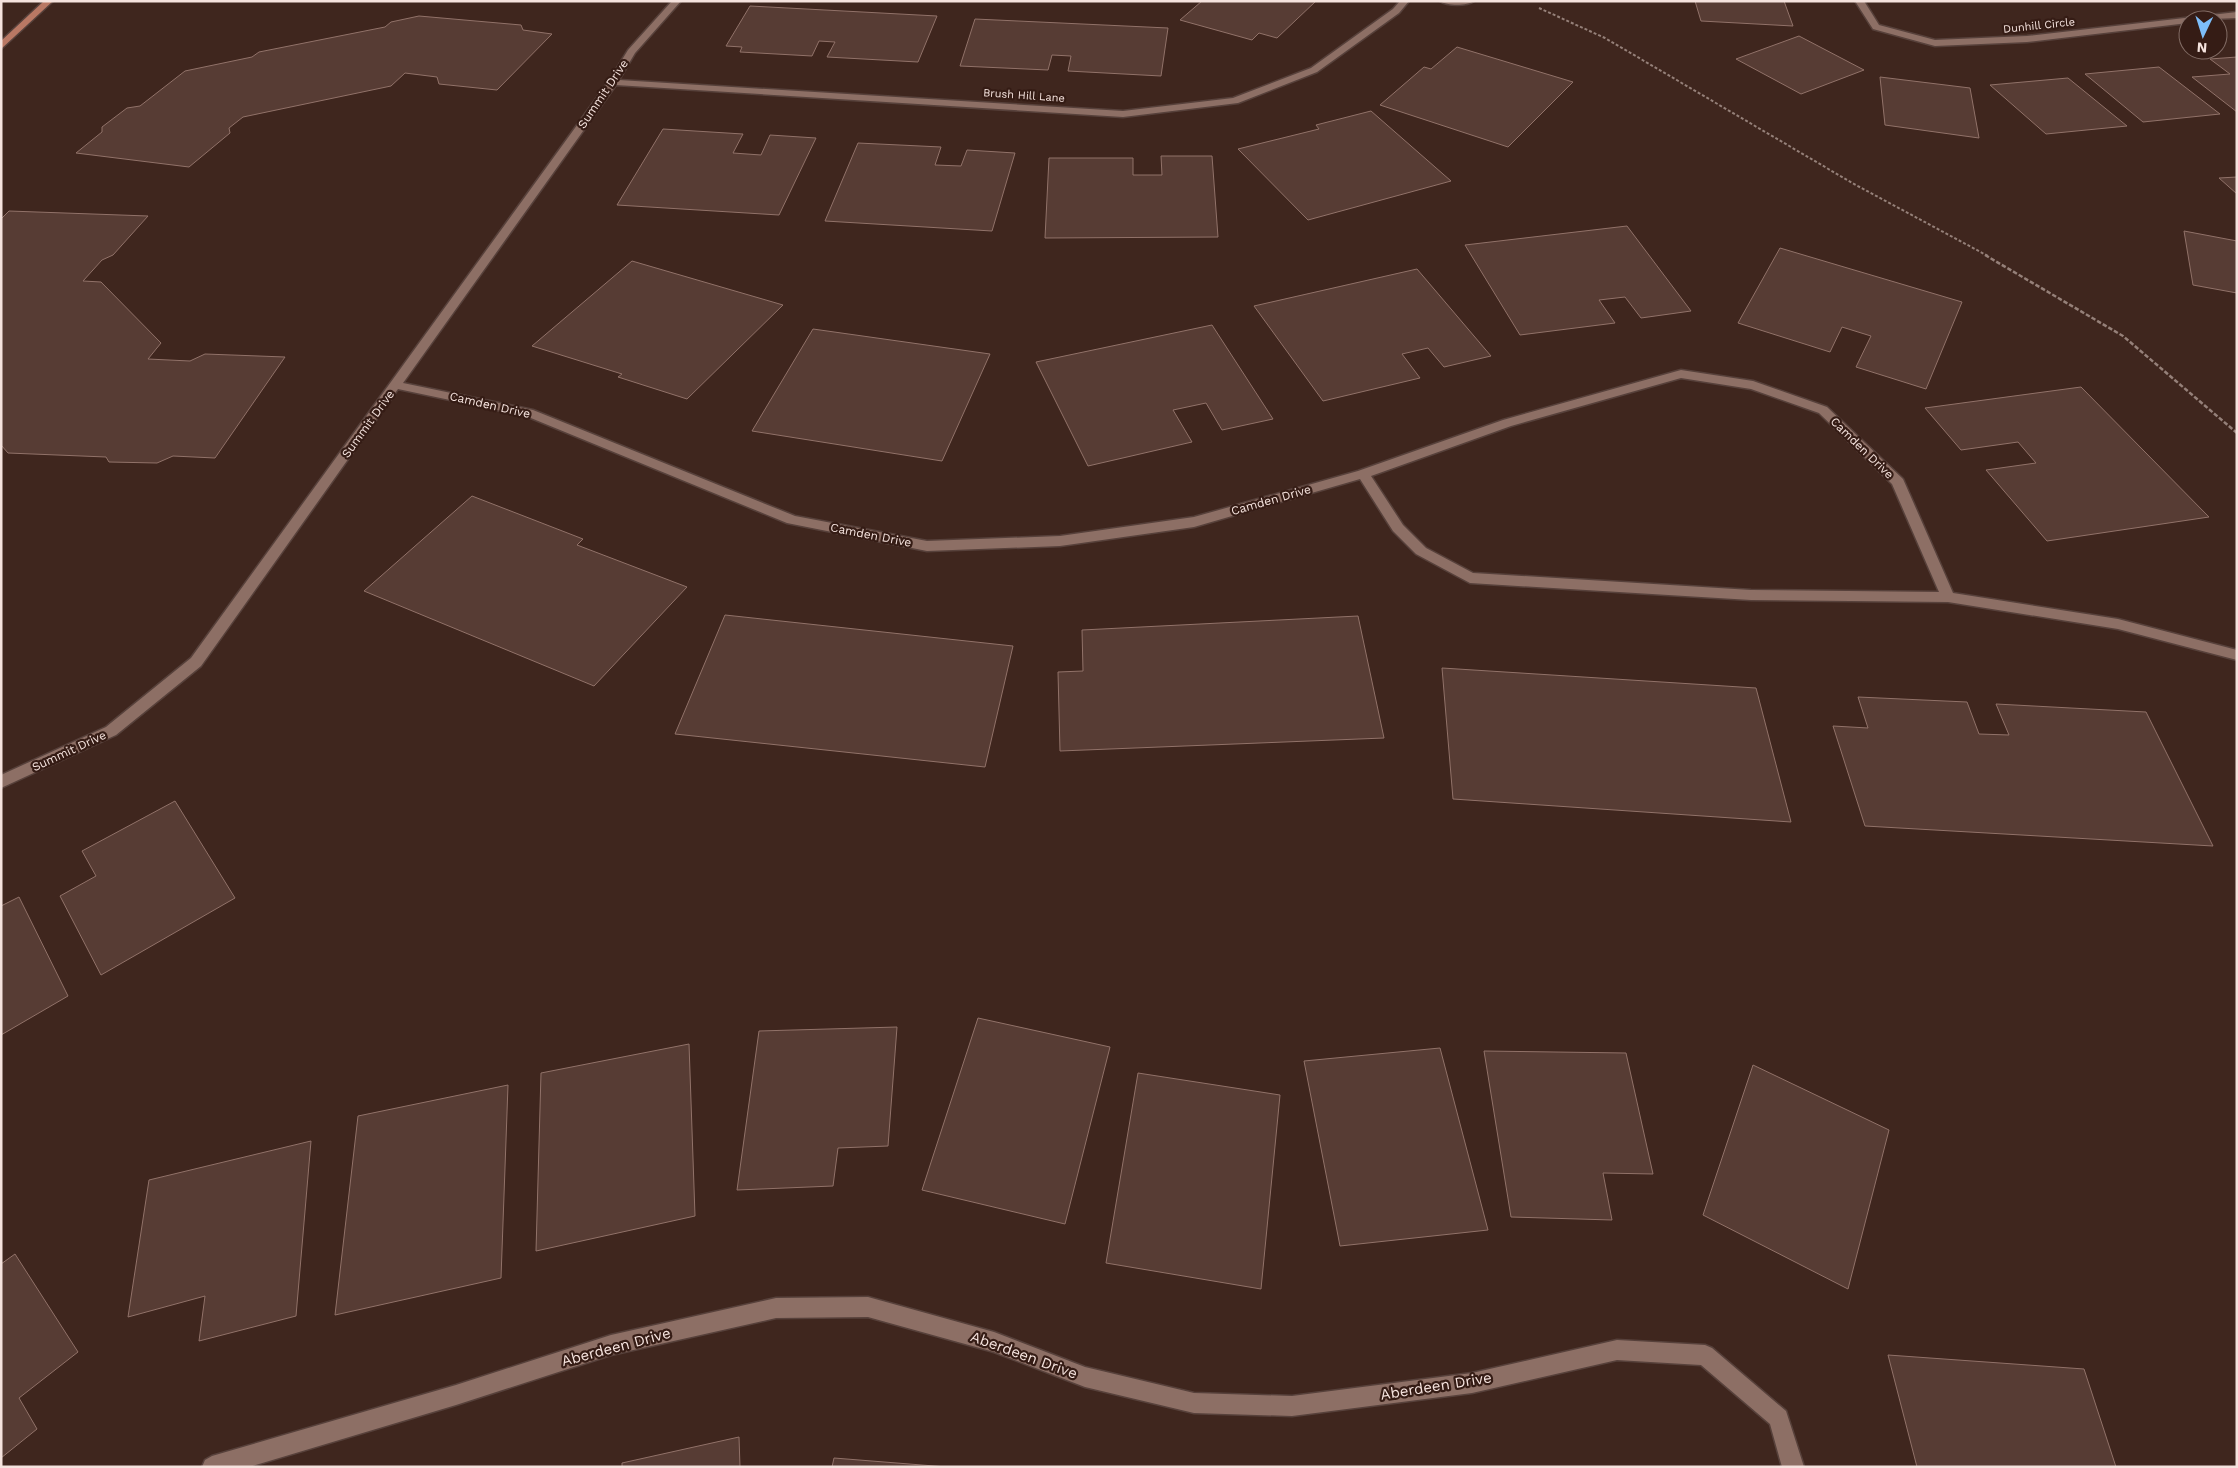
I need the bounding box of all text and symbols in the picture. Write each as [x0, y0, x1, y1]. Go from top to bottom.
north arrow [2178, 10, 2228, 60]
street label: Dunhill Circle [2003, 15, 2076, 36]
text: N [2196, 40, 2208, 56]
street label: Summit Drive [575, 57, 631, 131]
street label: Brush Hill Lane [983, 86, 1065, 105]
street label: Summit Drive [339, 387, 397, 461]
street label: Camden Drive [448, 389, 532, 421]
street label: Camden Drive [1828, 414, 1897, 482]
street label: Camden Drive [1230, 482, 1313, 518]
street label: Camden Drive [829, 520, 913, 550]
street label: Summit Drive [30, 728, 108, 774]
street label: Aberdeen Drive [559, 1324, 673, 1370]
street label: Aberdeen Drive [968, 1327, 1080, 1383]
street label: Aberdeen Drive [1379, 1368, 1493, 1404]

